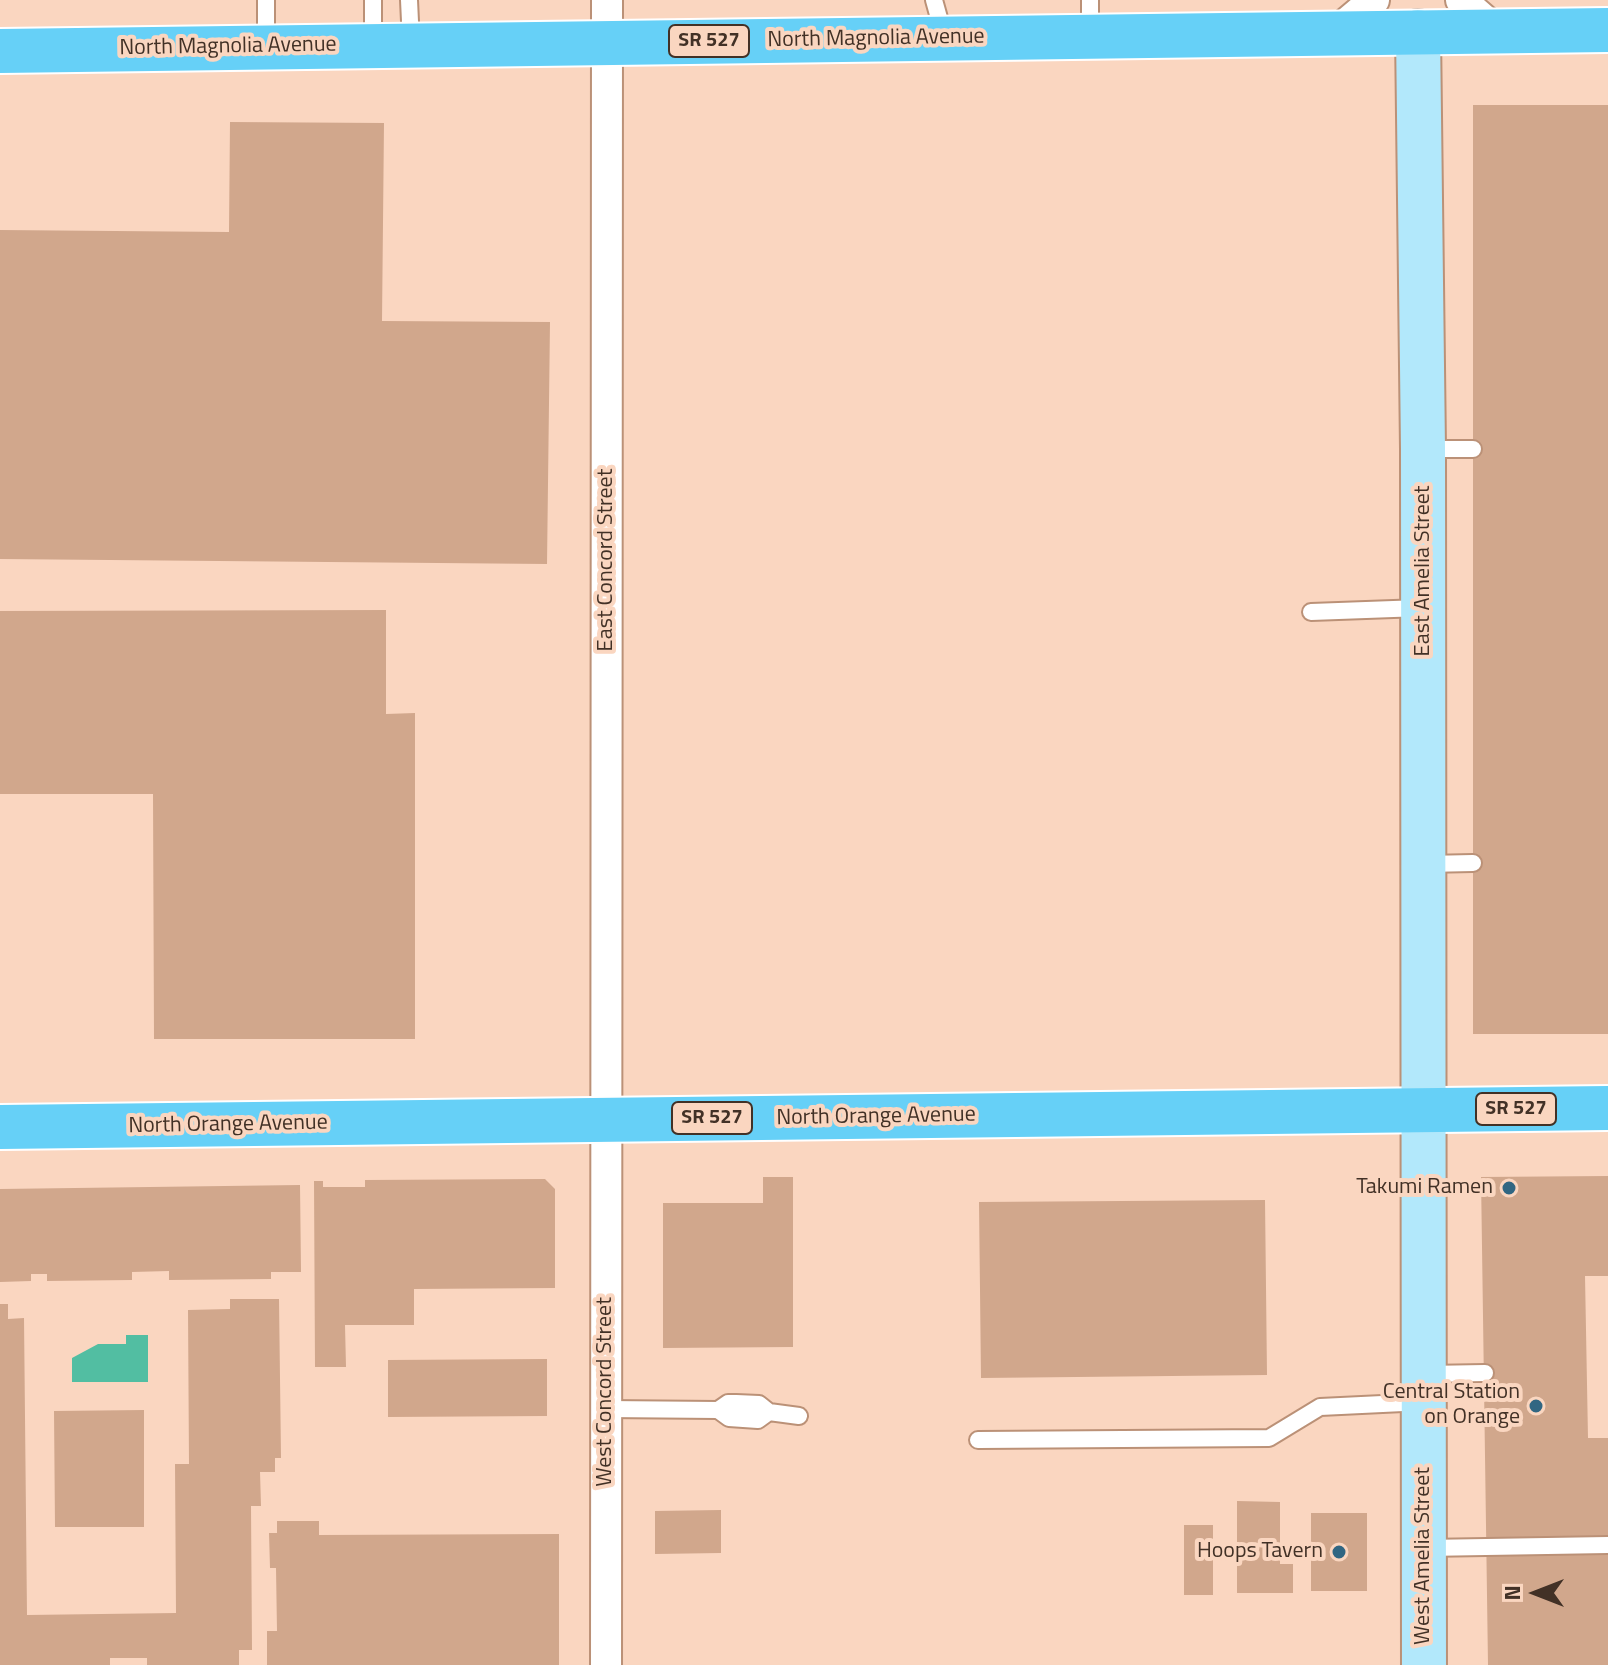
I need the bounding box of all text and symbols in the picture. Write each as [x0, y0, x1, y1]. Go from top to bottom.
street label: North Magnolia Avenue [767, 24, 985, 54]
road number: SR 527 [669, 25, 749, 57]
street label: North Magnolia Avenue [119, 32, 337, 62]
street label: East Concord Street [594, 469, 620, 651]
street label: East Amelia Street [1411, 485, 1437, 657]
road number: SR 527 [1476, 1093, 1556, 1125]
road number: SR 527 [672, 1102, 752, 1134]
street label: North Orange Avenue [776, 1102, 976, 1132]
street label: North Orange Avenue [128, 1110, 328, 1140]
place label: Takumi Ramen [1356, 1175, 1493, 1201]
marker: Takumi Ramen [1500, 1179, 1518, 1197]
street label: West Concord Street [593, 1297, 619, 1487]
place label: Central Station on Orange [1383, 1380, 1520, 1432]
marker: Central Station on Orange [1527, 1397, 1545, 1415]
street label: West Amelia Street [1411, 1467, 1437, 1645]
place label: Hoops Tavern [1197, 1539, 1323, 1565]
marker: Hoops Tavern [1330, 1543, 1348, 1561]
north arrow [1496, 1553, 1576, 1633]
text: N [1495, 1585, 1529, 1601]

